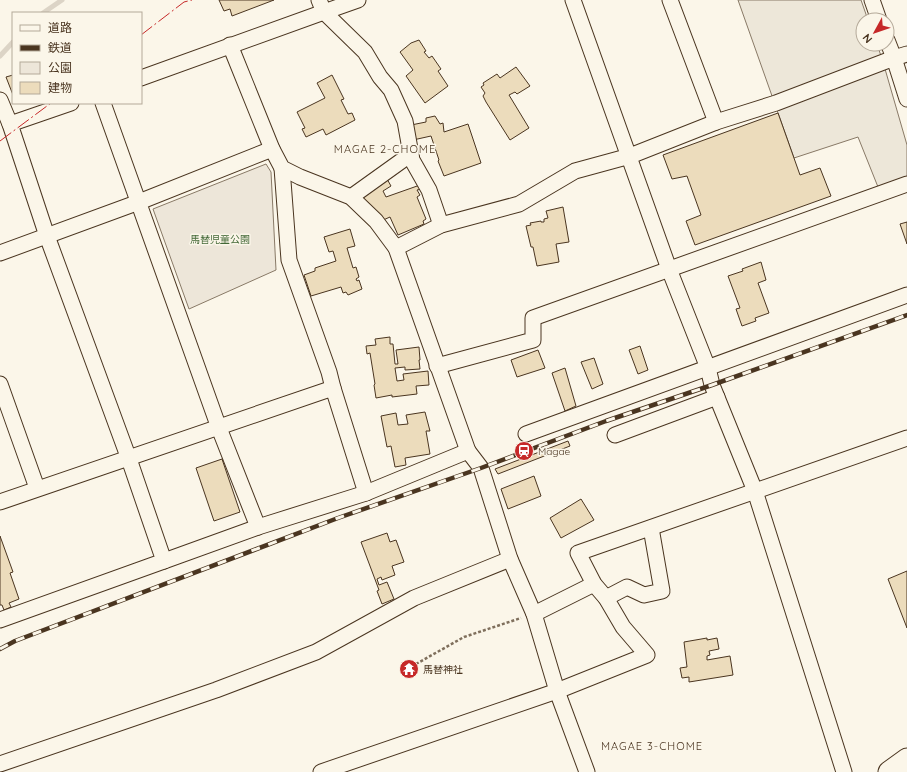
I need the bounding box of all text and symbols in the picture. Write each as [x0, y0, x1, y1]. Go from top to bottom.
legend [12, 12, 142, 104]
north arrow [855, 12, 895, 52]
text: 道路 [48, 20, 72, 35]
text: N [859, 31, 875, 46]
text: 鉄道 [48, 40, 72, 55]
text: 公園 [48, 60, 72, 75]
text: 建物 [48, 80, 72, 95]
district label: MAGAE 2-CHOME [334, 142, 436, 156]
park label: 馬替児童公園 [190, 233, 250, 246]
station icon: Magae [513, 440, 535, 462]
place label: Magae [538, 445, 571, 458]
temple icon: 馬替神社 [398, 658, 420, 680]
place label: 馬替神社 [423, 663, 463, 676]
district label: MAGAE 3-CHOME [601, 739, 703, 753]

